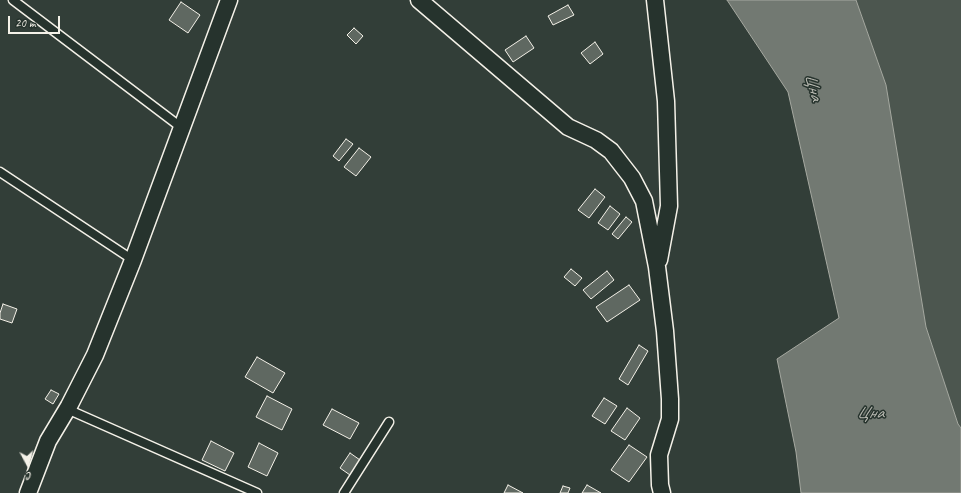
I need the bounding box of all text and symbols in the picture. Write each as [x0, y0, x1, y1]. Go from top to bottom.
scale bar [10, 8, 62, 34]
text: 20 m [15, 15, 35, 31]
water label: Цна [799, 71, 827, 103]
water label: Цна [857, 402, 883, 424]
north arrow [8, 445, 48, 485]
text: С [26, 470, 33, 484]

